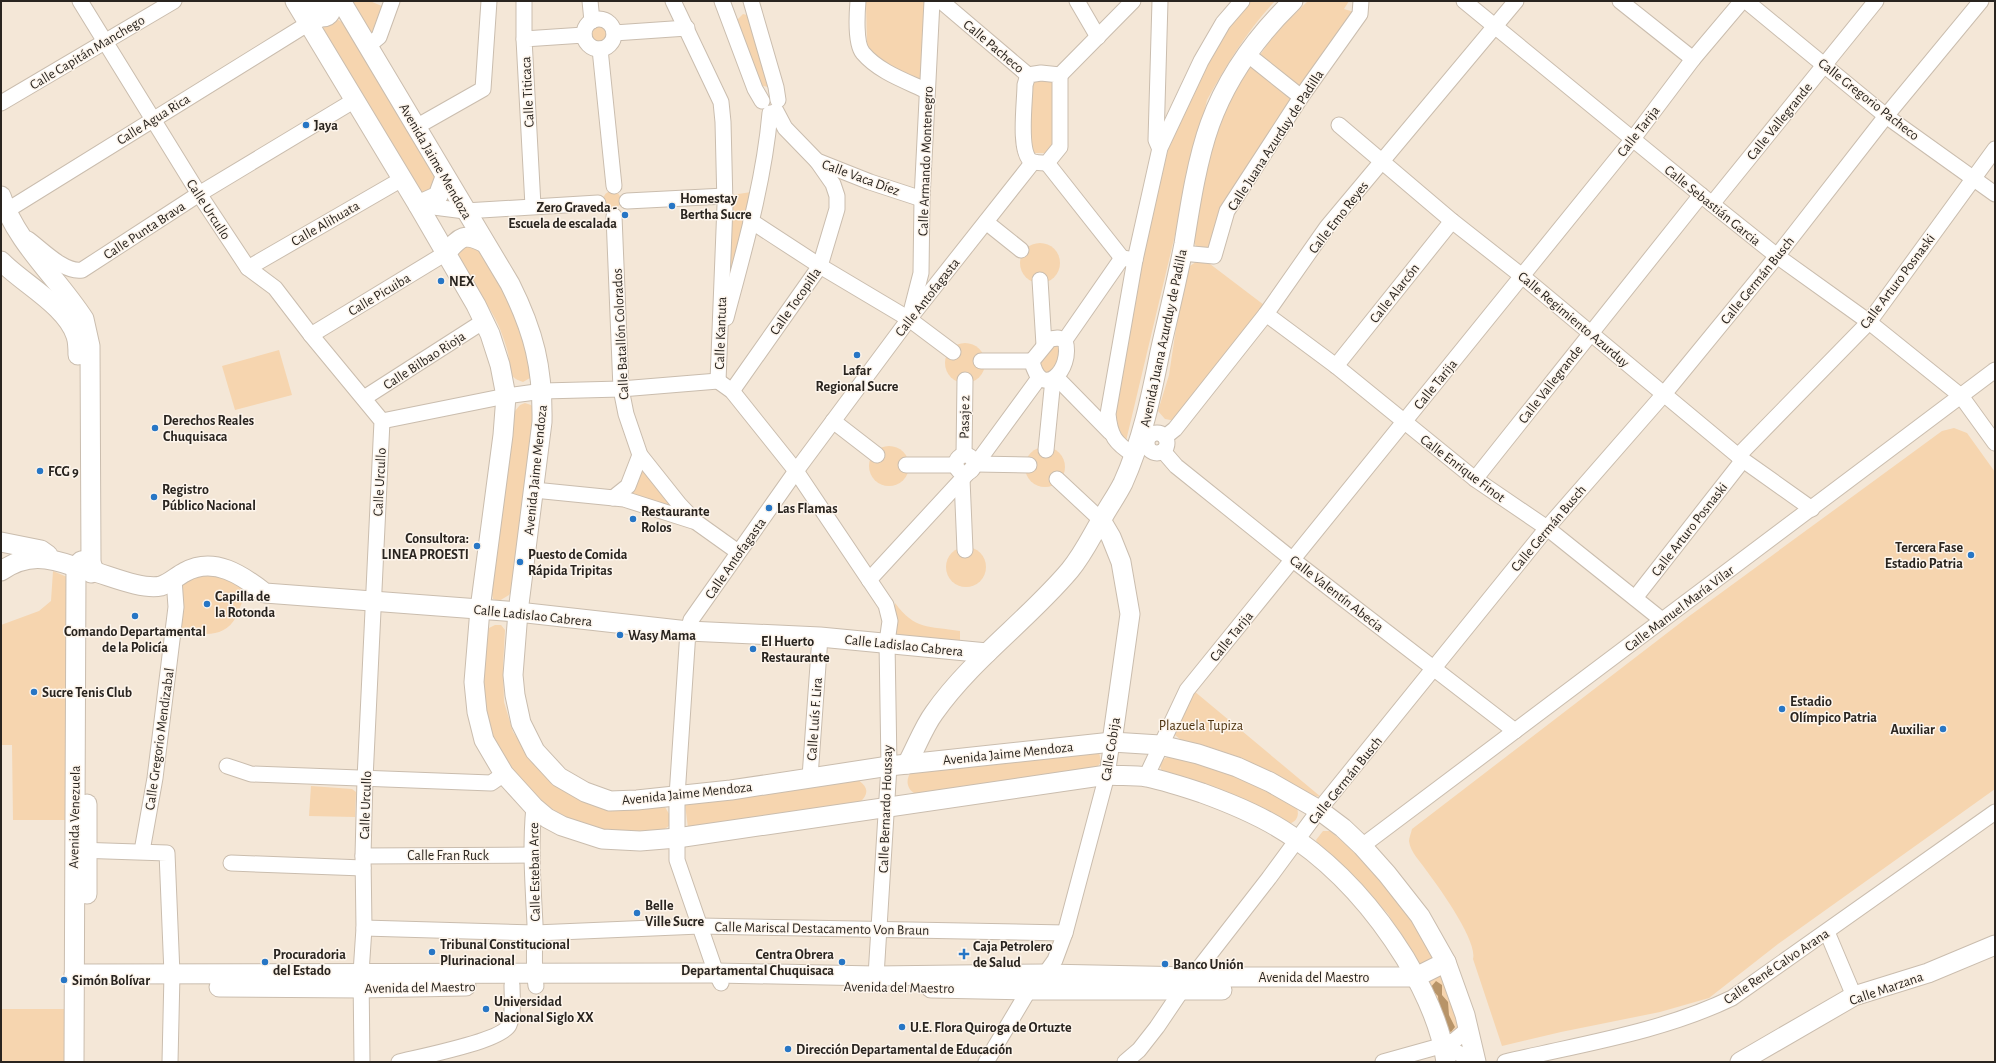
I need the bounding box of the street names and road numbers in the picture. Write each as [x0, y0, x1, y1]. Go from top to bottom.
street label: Calle Capitán Manchego [28, 13, 147, 93]
street label: Calle Pacheco [960, 18, 1026, 76]
street label: Calle Titicaca [519, 56, 537, 128]
street label: Calle Gregorio Pacheco [1815, 56, 1922, 143]
street label: Calle Juana Azurduy de Padilla [1225, 67, 1327, 213]
street label: Calle Vallegrande [1745, 80, 1815, 163]
street label: Calle Armando Montenegro [916, 86, 936, 236]
street label: Calle Agua Rica [115, 92, 193, 148]
street label: Avenida Jaime Mendoza [396, 101, 474, 222]
street label: Calle Tarija [1615, 103, 1663, 159]
street label: Calle Vaca Díez [820, 157, 902, 199]
street label: Calle Sebastián Garcia [1662, 163, 1763, 249]
street label: Calle Urcullo [184, 177, 233, 242]
street label: Calle Emo Reyes [1306, 179, 1371, 256]
street label: Calle Alihuata [289, 198, 362, 249]
street label: Calle Punta Brava [101, 199, 188, 262]
street label: Calle Arturo Posnaski [1858, 232, 1938, 332]
street label: Calle Germán Busch [1718, 234, 1797, 327]
street label: Avenida Juana Azurduy de Padilla [1138, 247, 1190, 428]
street label: Calle Antofagasta [893, 255, 963, 339]
street label: Calle Alarcón [1367, 261, 1422, 326]
street label: Calle Tocopilla [768, 265, 824, 338]
street label: Calle Batallón Colorados [611, 268, 631, 400]
street label: Calle Regimiento Azurduy [1515, 269, 1632, 370]
street label: Calle Picuiba [346, 271, 413, 319]
street label: Calle Kantuta [713, 296, 729, 370]
street label: Calle Bilbao Rioja [381, 329, 469, 393]
street label: Calle Vallegrande [1516, 343, 1585, 426]
street label: Calle Tarija [1412, 357, 1460, 412]
street label: Pasaje 2 [958, 395, 972, 439]
street label: Avenida Jaime Mendoza [522, 404, 550, 536]
street label: Calle Enrique Finot [1417, 432, 1508, 505]
street label: Calle Urcullo [371, 447, 389, 517]
street label: Calle Arturo Posnaski [1649, 480, 1731, 579]
street label: Calle Germán Busch [1509, 483, 1589, 575]
street label: Calle Antofagasta [703, 515, 769, 602]
street label: Calle Valentín Abecia [1287, 553, 1386, 635]
street label: Calle Manuel María Vilar [1622, 563, 1737, 654]
street label: Calle Ladislao Cabrera [473, 603, 593, 629]
street label: Calle Tarija [1208, 609, 1256, 664]
street label: Calle Ladislao Cabrera [844, 633, 964, 659]
street label: Calle Gregorio Mendizabal [143, 667, 177, 811]
street label: Calle Luís F. Lira [805, 676, 825, 761]
street label: Calle Cobija [1099, 716, 1123, 782]
street label: Calle Germán Busch [1306, 734, 1385, 827]
street label: Avenida Jaime Mendoza [942, 740, 1075, 768]
street label: Calle Bernardo Houssay [877, 745, 895, 873]
street label: Avenida Venezuela [67, 765, 83, 869]
street label: Calle Urcullo [358, 770, 374, 840]
street label: Avenida Jaime Mendoza [621, 780, 754, 808]
street label: Calle Esteban Arce [527, 822, 543, 922]
street label: Calle Fran Ruck [407, 849, 489, 863]
street label: Calle Mariscal Destacamento Von Braun [715, 920, 929, 938]
street label: Calle René Calvo Arana [1721, 926, 1832, 1007]
street label: Calle Marzana [1848, 970, 1925, 1008]
street label: Avenida del Maestro [1259, 971, 1370, 985]
street label: Avenida del Maestro [364, 980, 476, 996]
street label: Avenida del Maestro [843, 980, 955, 996]

